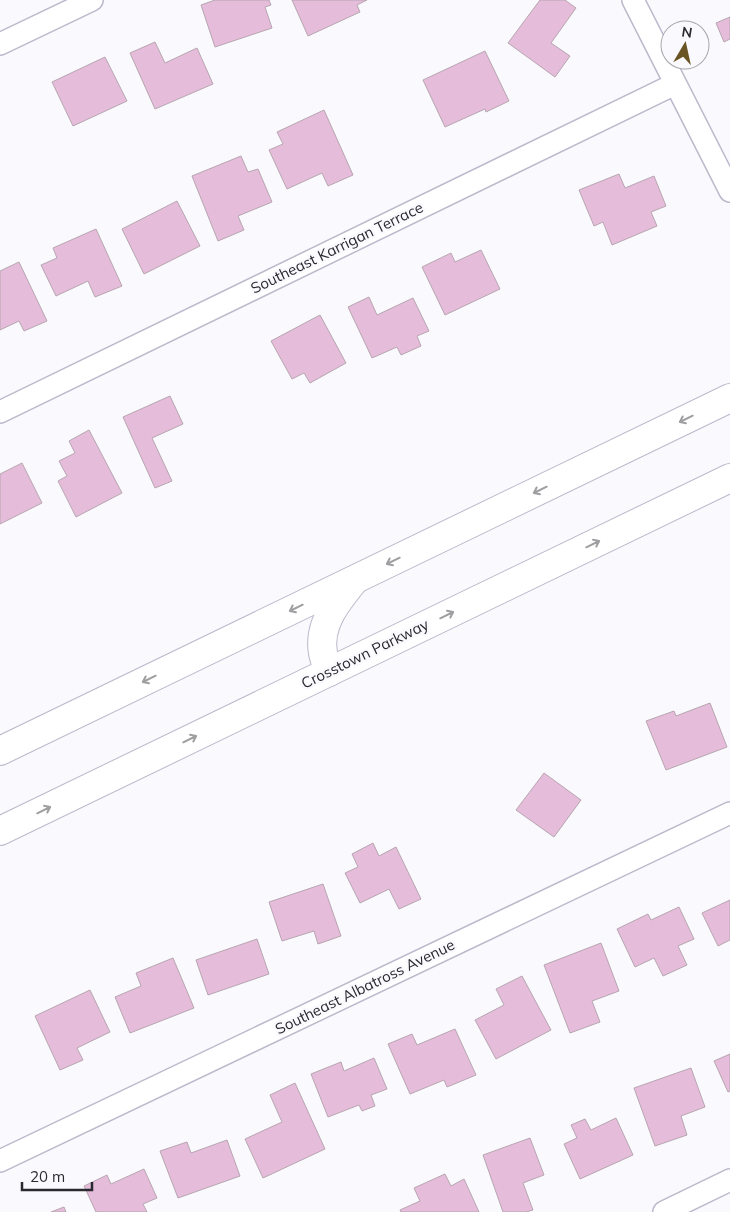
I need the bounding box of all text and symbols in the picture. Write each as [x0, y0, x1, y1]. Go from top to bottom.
north arrow [660, 20, 710, 70]
text: N [680, 22, 694, 42]
street label: Southeast Karrigan Terrace [248, 198, 426, 298]
one-way arrow [679, 415, 694, 425]
one-way arrow [533, 486, 548, 495]
one-way arrow [585, 539, 600, 548]
one-way arrow [386, 556, 401, 566]
one-way arrow [289, 604, 304, 613]
one-way arrow [439, 610, 454, 619]
street label: Crosstown Parkway [298, 614, 432, 693]
one-way arrow [142, 674, 157, 684]
one-way arrow [182, 734, 197, 743]
one-way arrow [36, 804, 51, 814]
street label: Southeast Albatross Avenue [272, 935, 458, 1038]
scale bar [22, 1160, 92, 1192]
text: 20 m [30, 1167, 65, 1186]

